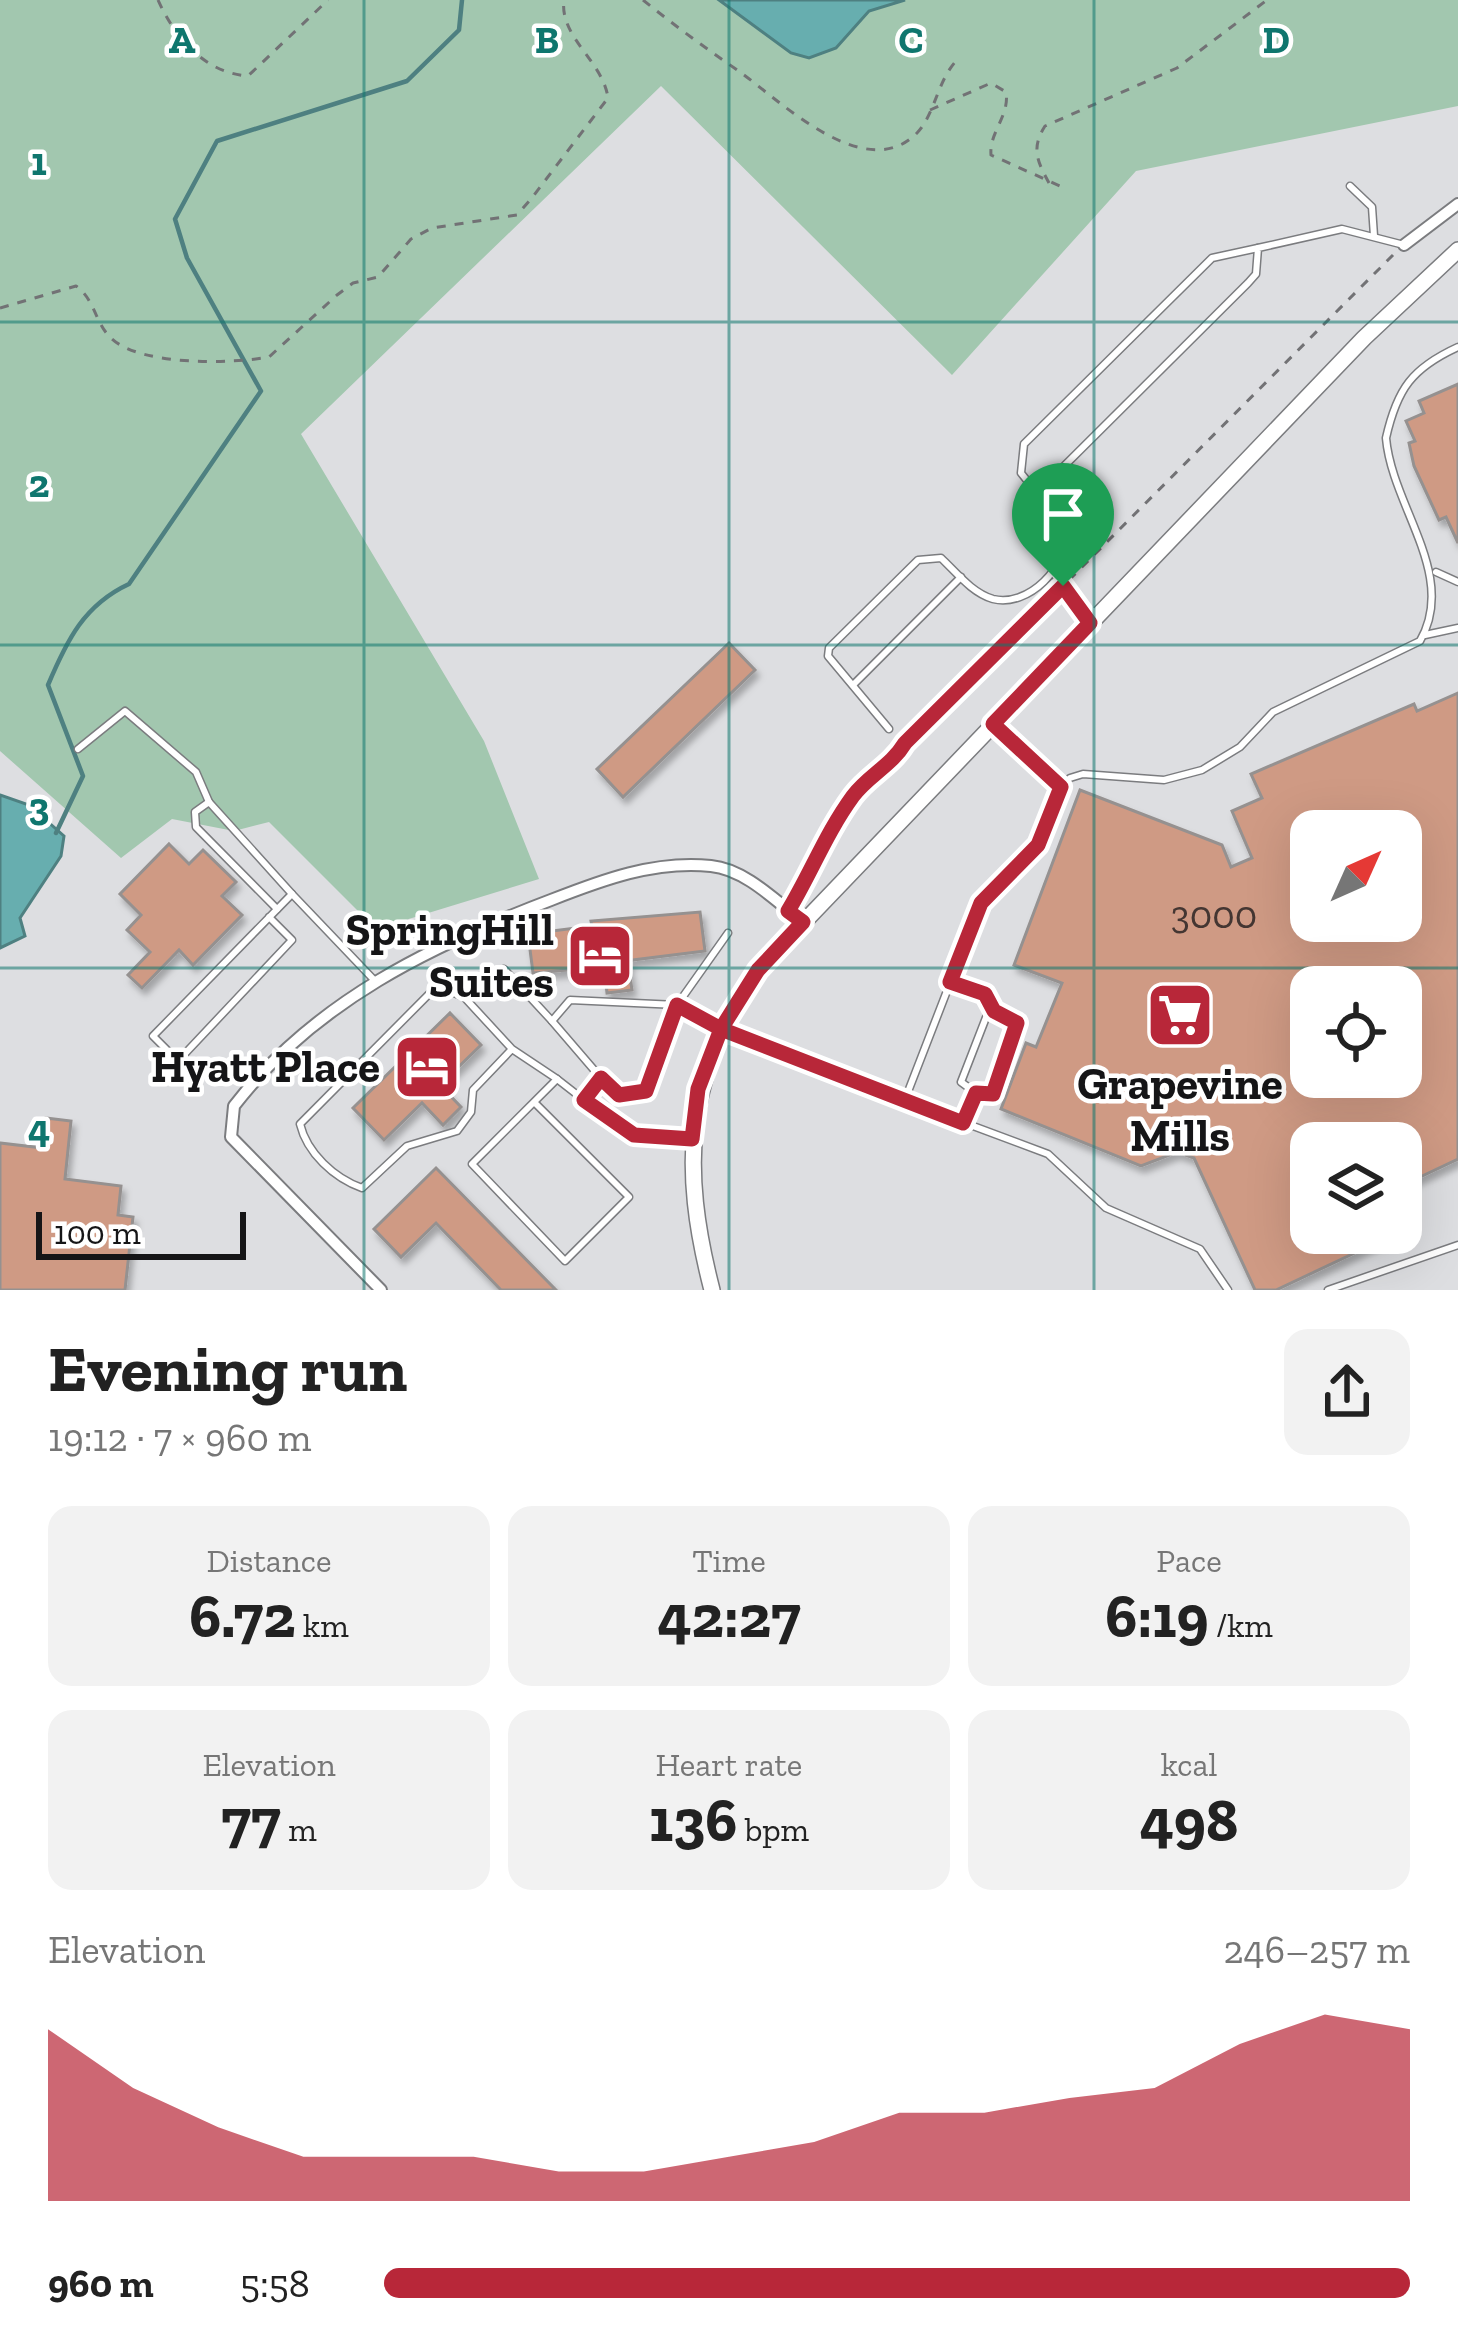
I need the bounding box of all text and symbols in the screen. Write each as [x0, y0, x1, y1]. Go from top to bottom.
text: A [169, 16, 196, 63]
text: B [535, 16, 559, 63]
text: C [898, 16, 924, 63]
text: D [1262, 16, 1290, 63]
text: 1 [31, 138, 47, 185]
text: 2 [29, 460, 50, 507]
pin [1012, 463, 1114, 586]
icon: arrive [1030, 481, 1096, 547]
text: 3 [29, 783, 49, 830]
north arrow [1290, 810, 1422, 942]
map controls [1290, 810, 1422, 1254]
house number: 3000 [1171, 891, 1257, 938]
place label: SpringHill Suites [345, 903, 554, 1009]
hotel icon: SpringHill Suites [565, 921, 635, 991]
button: locate [1290, 966, 1422, 1098]
supermarket icon: Grapevine Mills [1145, 980, 1215, 1050]
hotel icon: Hyatt Place [392, 1032, 462, 1102]
place label: Hyatt Place [151, 1040, 380, 1094]
place label: Grapevine Mills [1077, 1057, 1283, 1163]
text: 4 [28, 1105, 50, 1152]
button: layers [1290, 1122, 1422, 1254]
scale bar [36, 1206, 246, 1259]
text: 100 m [54, 1213, 141, 1252]
text: Evening run [48, 1329, 407, 1408]
button: share [1284, 1329, 1410, 1455]
text: 19:12 · 7 × 960 m [48, 1414, 311, 1461]
text: Distance [207, 1541, 331, 1580]
text: Time [692, 1541, 766, 1580]
text: Pace [1156, 1541, 1222, 1580]
text: 6.72 [189, 1580, 296, 1652]
text: 42:27 [657, 1580, 801, 1652]
text: 6:19 [1105, 1580, 1209, 1652]
text: km [296, 1606, 349, 1645]
text: /km [1209, 1606, 1273, 1645]
text: Elevation [202, 1745, 336, 1784]
text: Heart rate [656, 1745, 802, 1784]
text: kcal [1161, 1745, 1217, 1784]
text: 77 [221, 1784, 281, 1856]
text: 136 [649, 1784, 737, 1856]
text: 498 [1140, 1784, 1238, 1856]
text: m [281, 1810, 317, 1849]
text: bpm [737, 1810, 809, 1849]
text: Elevation [48, 1926, 205, 1973]
text: 246–257 m [1224, 1926, 1410, 1973]
text: 960 m [48, 2260, 154, 2307]
text: 5:58 [240, 2260, 310, 2307]

